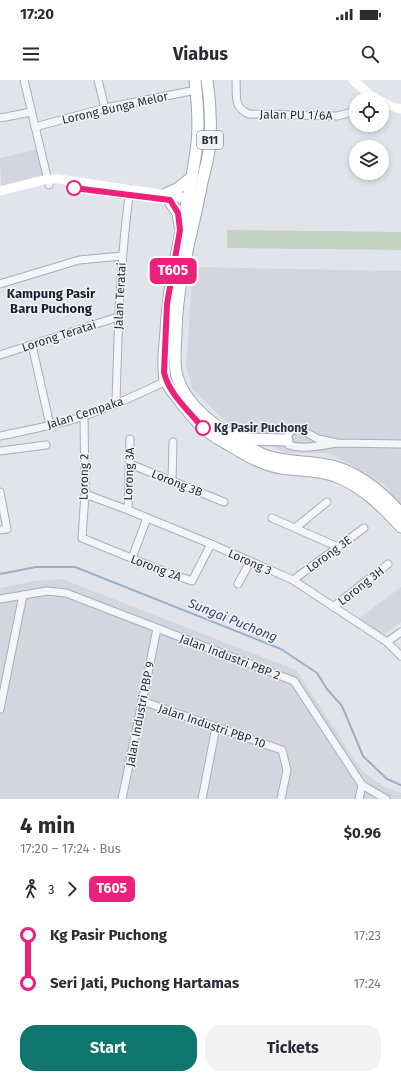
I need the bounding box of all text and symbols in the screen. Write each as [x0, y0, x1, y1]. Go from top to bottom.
text: 17:20 [20, 5, 54, 23]
icon: menu [20, 43, 42, 65]
text: Viabus [173, 43, 228, 65]
icon: search [359, 43, 381, 65]
street label: Lorong Bunga Melor [61, 89, 170, 127]
map controls [349, 92, 389, 180]
button: locate [349, 92, 389, 132]
street label: Jalan PU 1/6A [260, 107, 333, 123]
road number: B11 [197, 131, 223, 149]
button: layers [349, 140, 389, 180]
unlabelled marker [66, 180, 82, 196]
line badge: T605 [145, 258, 201, 284]
street label: Jalan Teratai [111, 262, 129, 330]
text: T605 [158, 262, 188, 279]
district label: Kampung Pasir Baru Puchong [7, 286, 96, 316]
street label: Lorong Teratai [20, 317, 98, 355]
street label: Jalan Cempaka [45, 394, 125, 432]
marker: Kg Pasir Puchong [195, 420, 211, 436]
place label: Kg Pasir Puchong [214, 421, 308, 435]
street label: Lorong 3A [121, 447, 137, 501]
street label: Lorong 2 [77, 454, 91, 500]
street label: Lorong 3B [149, 466, 205, 500]
street label: Lorong 3E [304, 533, 354, 575]
street label: Lorong 3 [226, 546, 274, 578]
street label: Lorong 2A [129, 552, 183, 584]
street label: Lorong 3H [335, 564, 387, 608]
water label: Sungai Puchong [185, 595, 280, 645]
street label: Jalan Industri PBP 2 [178, 631, 282, 683]
street label: Jalan Industri PBP 9 [123, 660, 157, 768]
street label: Jalan Industri PBP 10 [157, 701, 268, 751]
text: 4 min [20, 812, 75, 839]
text: $0.96 [344, 824, 381, 842]
text: 17:20 – 17:24 · Bus [20, 841, 121, 856]
icon: walk [20, 878, 42, 900]
icon: forward [61, 878, 83, 900]
text: T605 [97, 880, 127, 897]
text: 3 [48, 882, 55, 897]
text: Kg Pasir Puchong [50, 926, 167, 944]
text: 17:23 [354, 928, 381, 943]
text: Seri Jati, Puchong Hartamas [50, 974, 239, 992]
text: 17:24 [353, 976, 381, 991]
button: Start [20, 1025, 197, 1071]
button: Tickets [205, 1025, 381, 1071]

